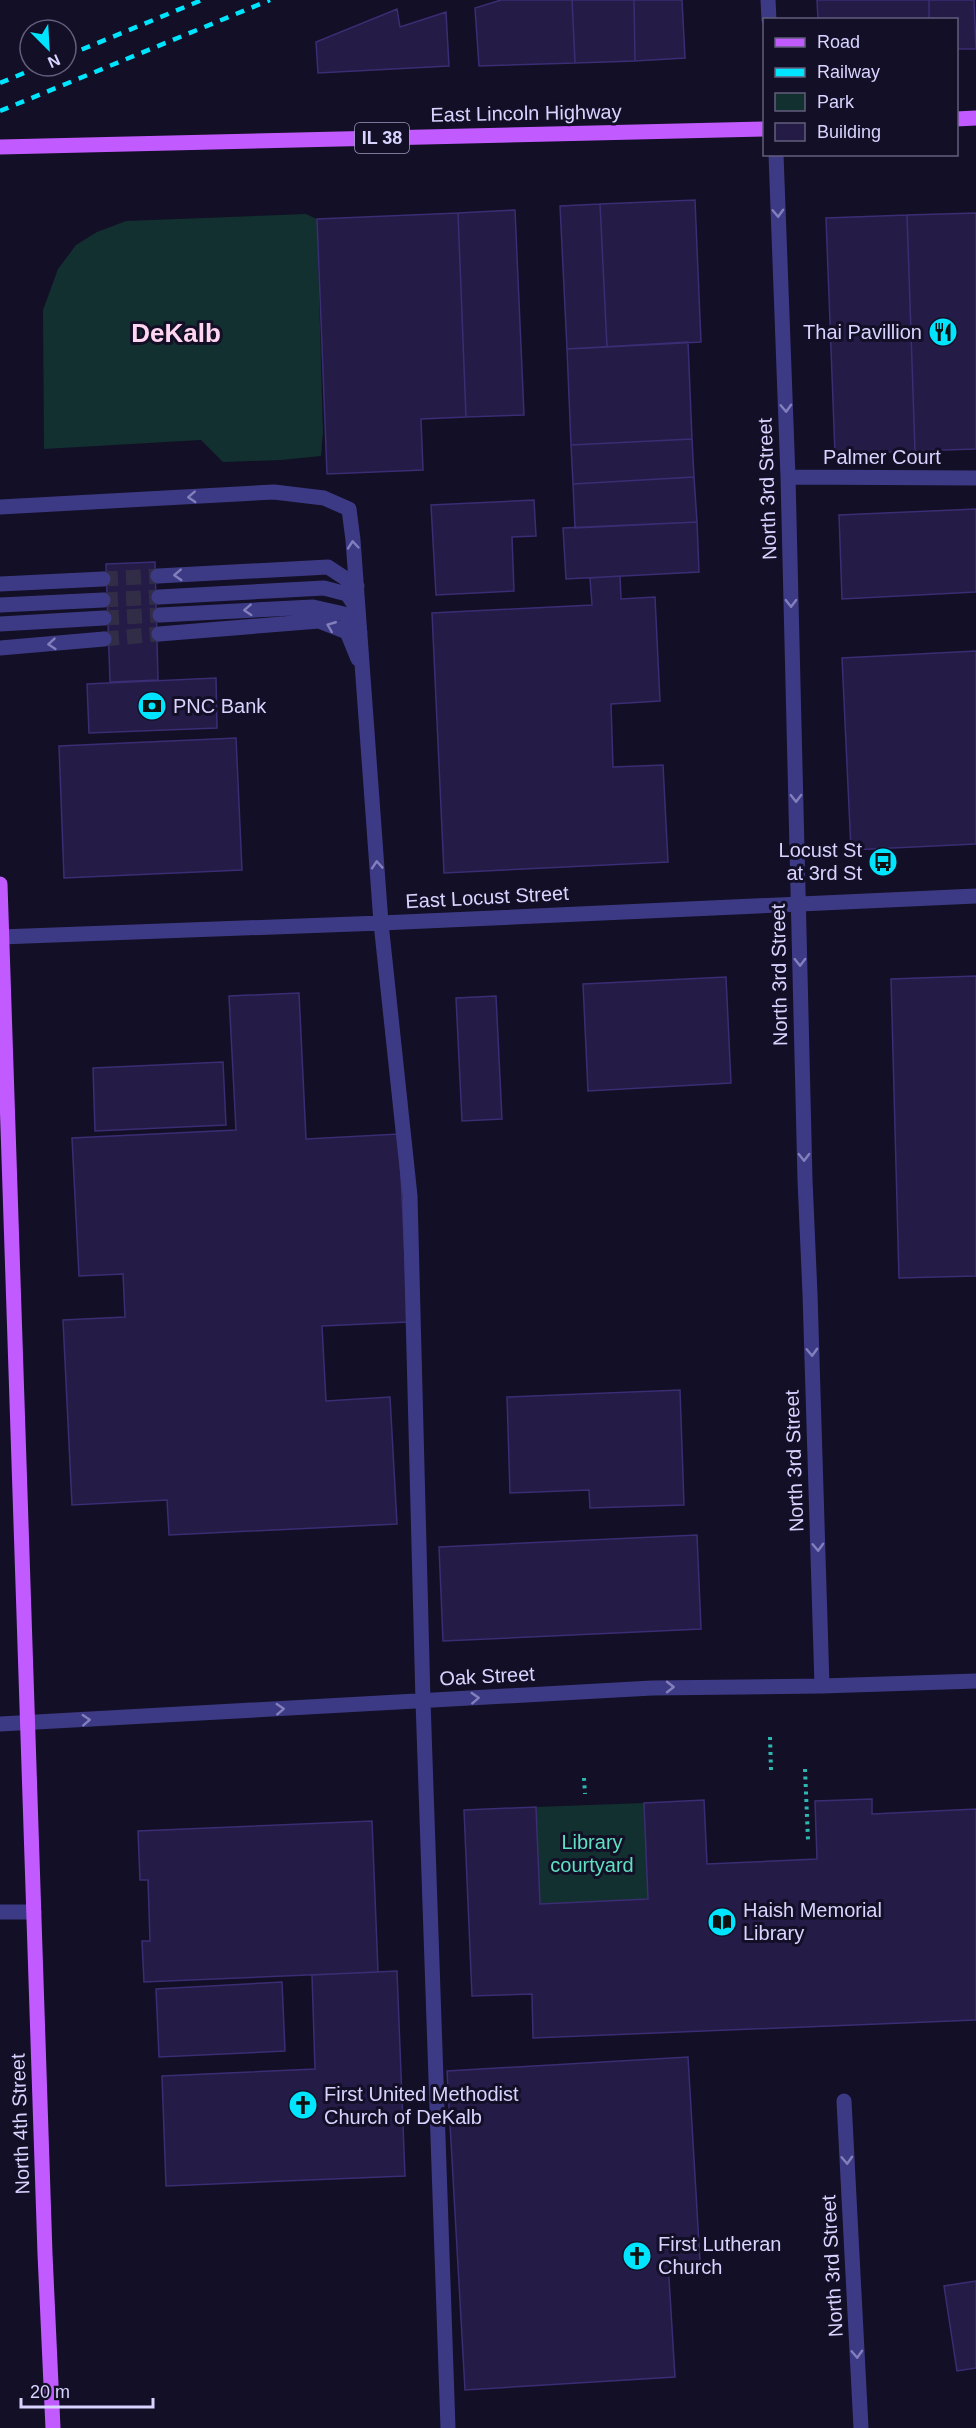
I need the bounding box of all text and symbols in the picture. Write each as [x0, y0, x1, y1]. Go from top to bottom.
north arrow [18, 18, 78, 78]
legend [763, 18, 958, 156]
text: Road [817, 32, 860, 52]
text: N [45, 51, 63, 71]
text: Railway [817, 62, 880, 82]
text: Park [817, 92, 855, 112]
street label: East Lincoln Highway [430, 100, 622, 126]
text: Building [817, 122, 881, 142]
road number: IL 38 [355, 123, 409, 153]
one-way arrow [772, 208, 785, 217]
restaurant icon: Thai Pavillion [927, 316, 959, 348]
district label: DeKalb [131, 318, 221, 348]
place label: Thai Pavillion [803, 321, 922, 343]
one-way arrow [779, 403, 792, 412]
street label: North 3rd Street [754, 417, 780, 560]
street label: Palmer Court [823, 446, 941, 468]
one-way arrow [188, 490, 197, 503]
one-way arrow [347, 540, 360, 549]
one-way arrow [173, 568, 182, 581]
one-way arrow [785, 598, 798, 607]
one-way arrow [243, 604, 252, 617]
one-way arrow [326, 620, 337, 633]
one-way arrow [48, 637, 57, 650]
bank icon: PNC Bank [136, 690, 168, 722]
place label: PNC Bank [173, 695, 267, 717]
one-way arrow [790, 793, 802, 802]
place label: Locust St at 3rd St [779, 839, 862, 884]
bus stop icon: Locust St at 3rd St [867, 846, 899, 878]
one-way arrow [371, 860, 384, 869]
street label: East Locust Street [405, 882, 570, 912]
street label: North 3rd Street [767, 903, 791, 1046]
one-way arrow [794, 957, 806, 966]
one-way arrow [798, 1152, 810, 1161]
one-way arrow [806, 1347, 818, 1356]
street label: North 3rd Street [781, 1389, 807, 1532]
one-way arrow [812, 1542, 824, 1551]
street label: Oak Street [439, 1662, 536, 1689]
one-way arrow [665, 1681, 674, 1694]
one-way arrow [470, 1691, 479, 1704]
one-way arrow [276, 1702, 285, 1715]
one-way arrow [81, 1713, 90, 1726]
park label: Library courtyard [550, 1831, 634, 1876]
place label: Haish Memorial Library [743, 1899, 882, 1944]
library icon: Haish Memorial Library [706, 1906, 738, 1938]
street label: North 4th Street [7, 2053, 33, 2195]
place label: First United Methodist Church of DeKalb [324, 2083, 519, 2128]
church icon: First United Methodist Church of DeKalb [287, 2089, 319, 2121]
one-way arrow [841, 2155, 854, 2164]
street label: North 3rd Street [817, 2194, 847, 2338]
place label: First Lutheran Church [658, 2233, 781, 2278]
church icon: First Lutheran Church [621, 2240, 653, 2272]
one-way arrow [851, 2350, 864, 2359]
scale bar [21, 2371, 153, 2409]
text: 20 m [30, 2382, 70, 2402]

